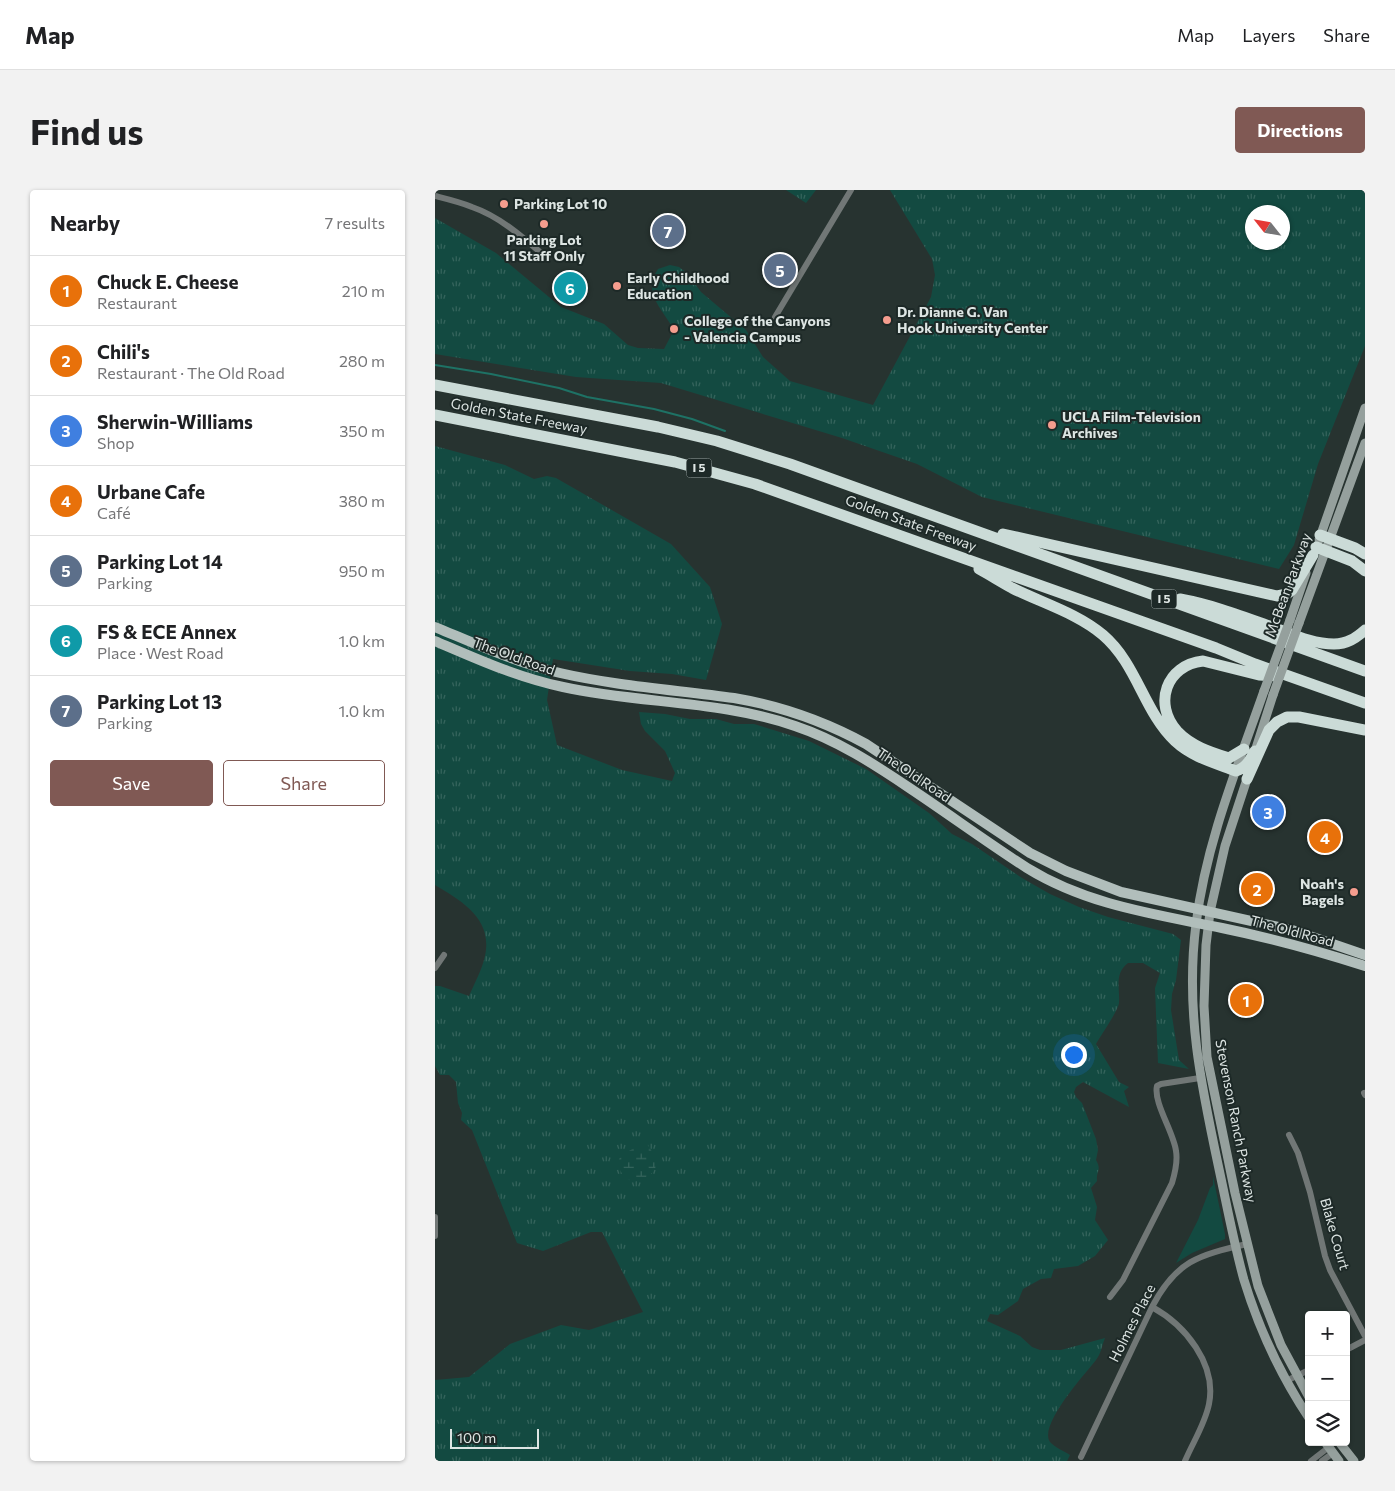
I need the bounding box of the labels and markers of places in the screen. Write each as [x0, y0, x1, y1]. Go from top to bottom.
place label: Parking Lot 10 [514, 195, 607, 212]
marker: Parking Lot 10 [498, 198, 510, 210]
pin: 7 [652, 212, 684, 250]
marker: Parking Lot 11 Staff Only [538, 218, 550, 230]
place label: Parking Lot 11 Staff Only [503, 231, 585, 264]
pin: 5 [764, 251, 796, 289]
pin: 6 [554, 269, 586, 307]
place label: Early Childhood Education [627, 269, 729, 302]
marker: Early Childhood Education [611, 280, 623, 292]
place label: Dr. Dianne G. Van Hook University Center [897, 303, 1048, 336]
place label: College of the Canyons - Valencia Campus [684, 312, 831, 345]
marker: Dr. Dianne G. Van Hook University Center [881, 314, 893, 326]
marker: College of the Canyons - Valencia Campus [668, 323, 680, 335]
place label: UCLA Film-Television Archives [1062, 408, 1201, 441]
marker: UCLA Film-Television Archives [1046, 419, 1058, 431]
pin: 3 [1252, 793, 1284, 831]
pin: 4 [1309, 818, 1341, 856]
pin: 2 [1241, 870, 1273, 908]
place label: Noah's Bagels [1300, 875, 1344, 908]
marker: Noah's Bagels [1348, 886, 1360, 898]
pin: 1 [1230, 981, 1262, 1019]

